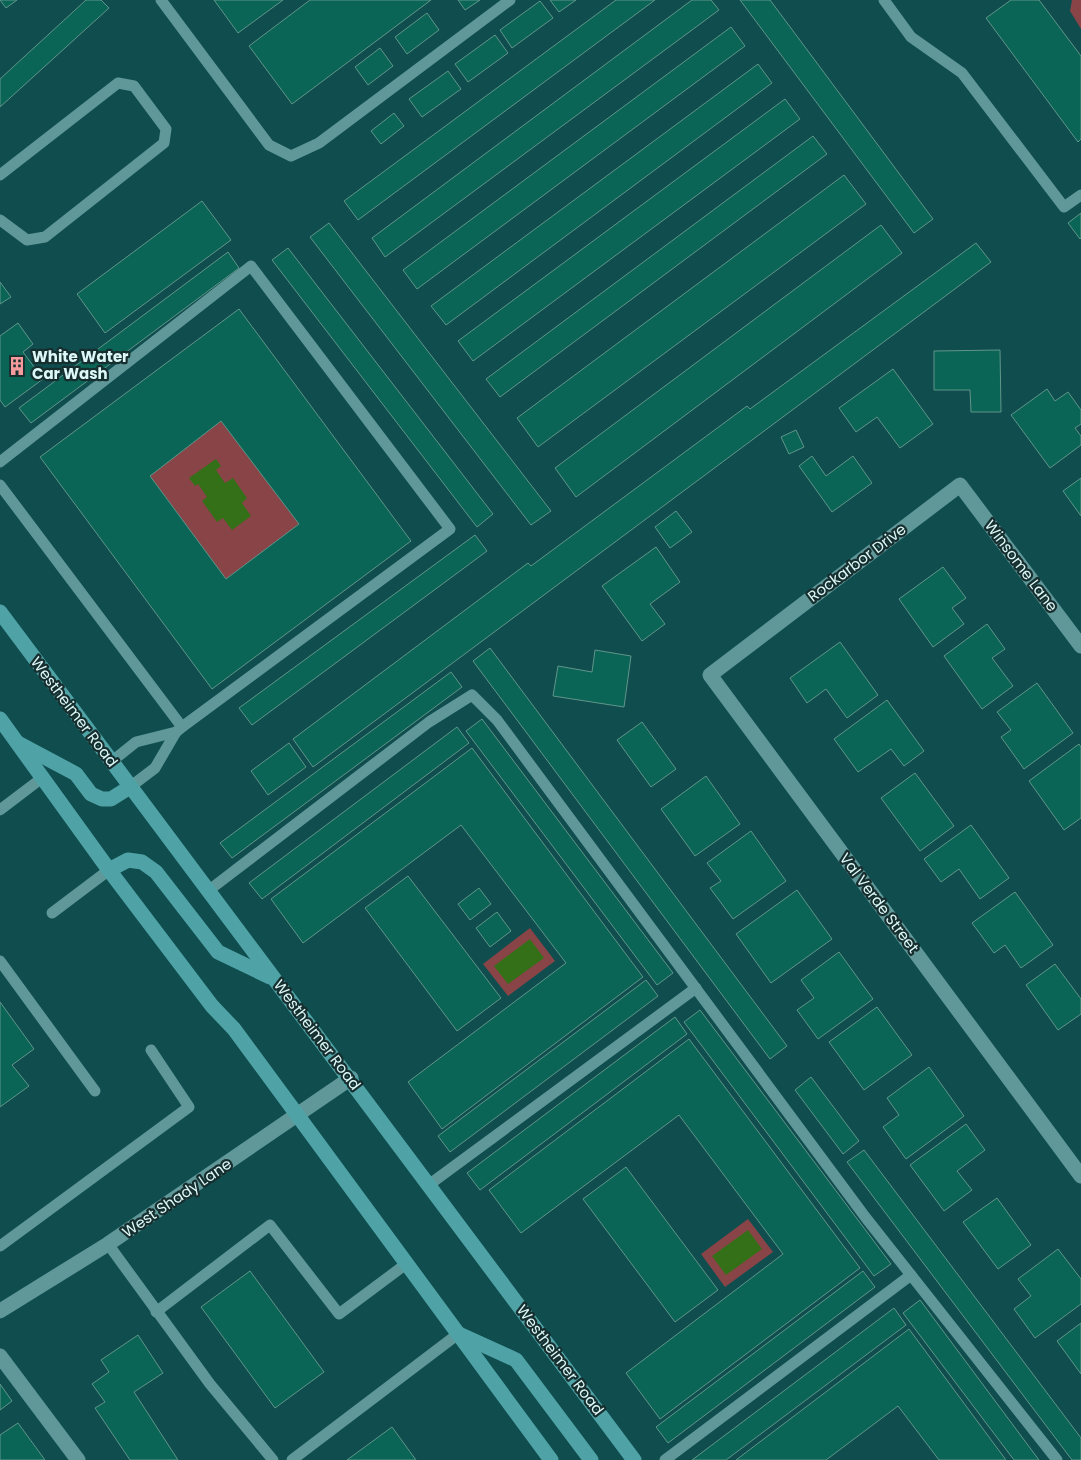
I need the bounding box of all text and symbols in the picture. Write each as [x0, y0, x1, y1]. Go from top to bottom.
place label: White Water Car Wash [32, 346, 129, 384]
building icon: White Water Car Wash [6, 355, 28, 377]
street label: Winsome Lane [980, 516, 1063, 616]
street label: Rockarbor Drive [803, 519, 910, 607]
street label: Westheimer Road [26, 652, 123, 771]
street label: Val Verde Street [835, 848, 924, 957]
street label: Westheimer Road [269, 975, 366, 1094]
street label: West Shady Lane [118, 1153, 236, 1242]
street label: Westheimer Road [512, 1300, 609, 1419]

